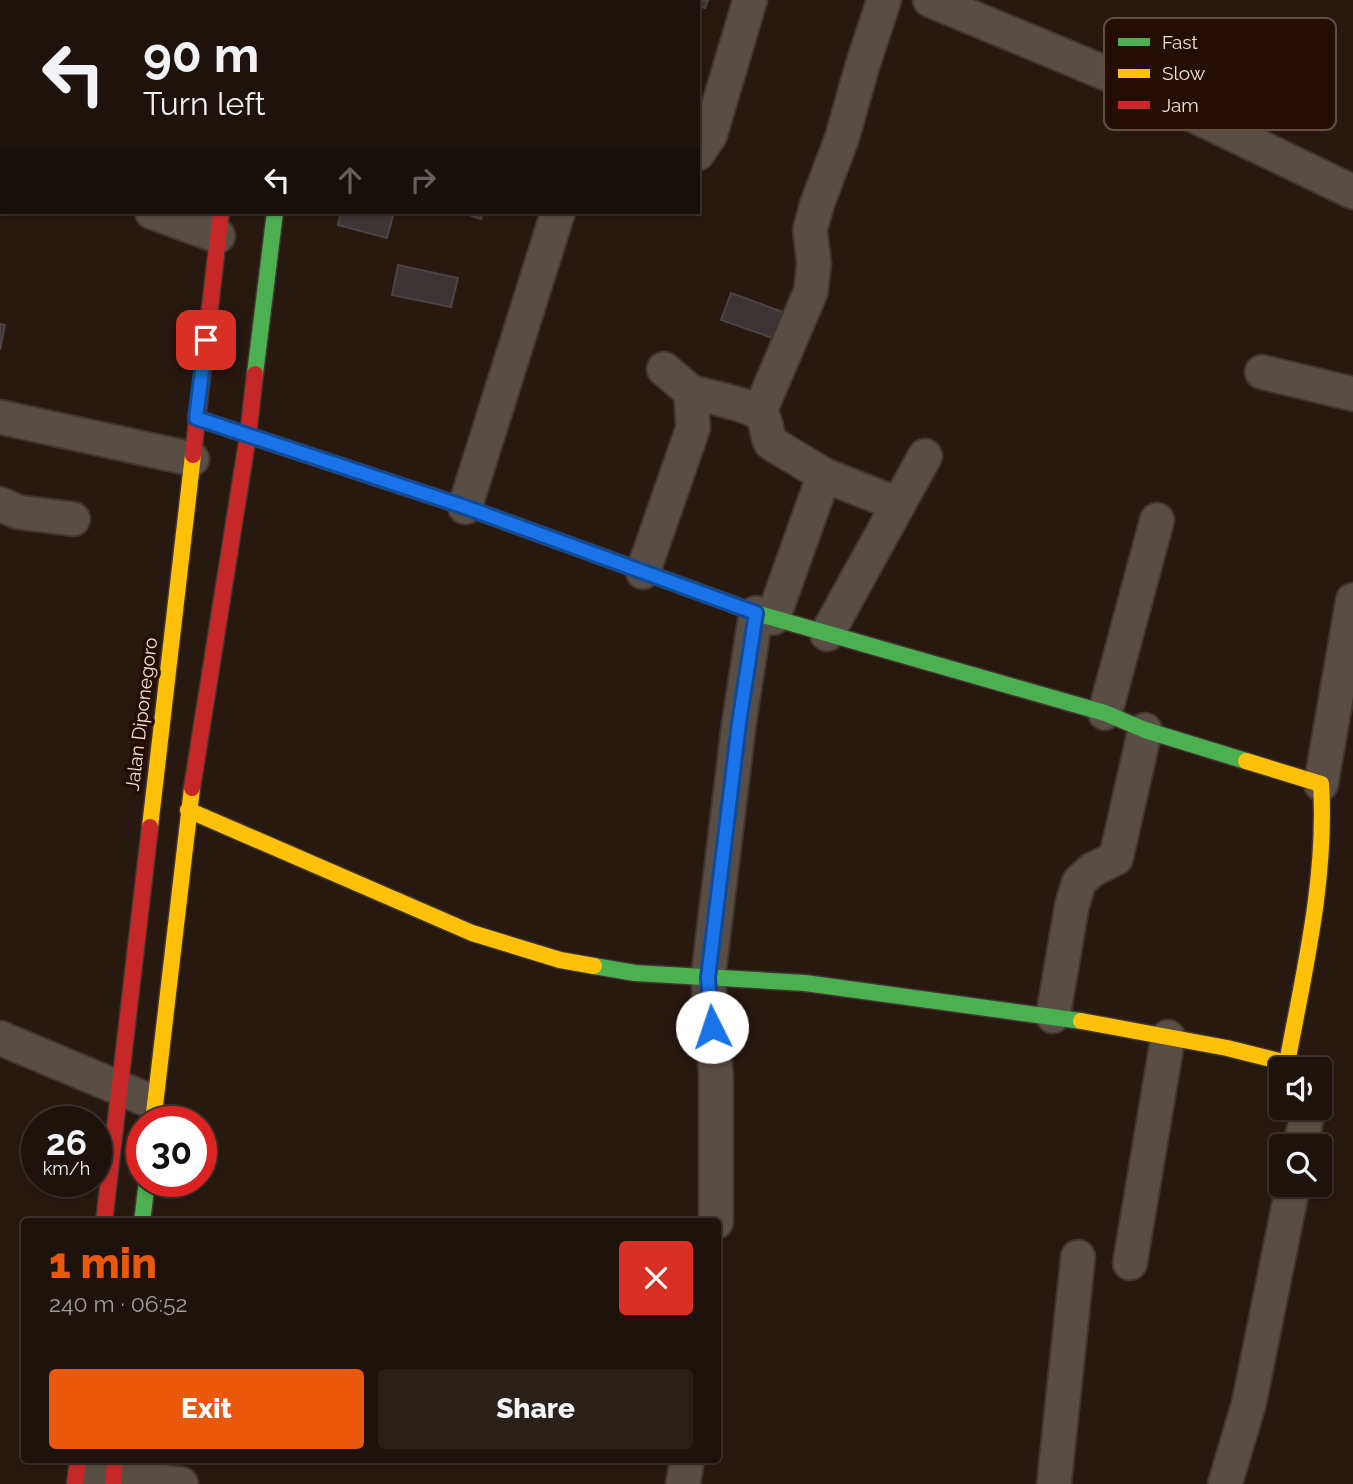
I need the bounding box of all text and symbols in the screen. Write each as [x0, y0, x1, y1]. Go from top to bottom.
legend [1104, 18, 1336, 130]
text: 90 m [143, 26, 259, 83]
icon: left [28, 28, 119, 119]
text: Fast [1162, 31, 1198, 53]
text: Slow [1162, 62, 1206, 84]
text: Turn left [143, 85, 265, 122]
text: Jam [1162, 94, 1199, 116]
icon: left [258, 161, 296, 199]
icon: ahead [331, 161, 369, 199]
icon: right [404, 161, 442, 199]
pin [176, 310, 236, 370]
icon: arrive [187, 321, 225, 359]
street label: Jalan Diponegoro [121, 636, 161, 792]
position arrow [675, 990, 749, 1064]
map controls [1269, 1057, 1332, 1197]
button: sound [1269, 1057, 1332, 1120]
speed limit sign: 30 [126, 1106, 217, 1197]
text: 26 [46, 1122, 87, 1163]
button: search [1269, 1134, 1332, 1197]
text: km/h [43, 1158, 90, 1179]
text: 1 min [49, 1239, 157, 1288]
button: close [619, 1241, 693, 1315]
text: 240 m · 06:52 [49, 1290, 187, 1317]
button: Exit [49, 1369, 364, 1449]
button: Share [378, 1369, 693, 1449]

